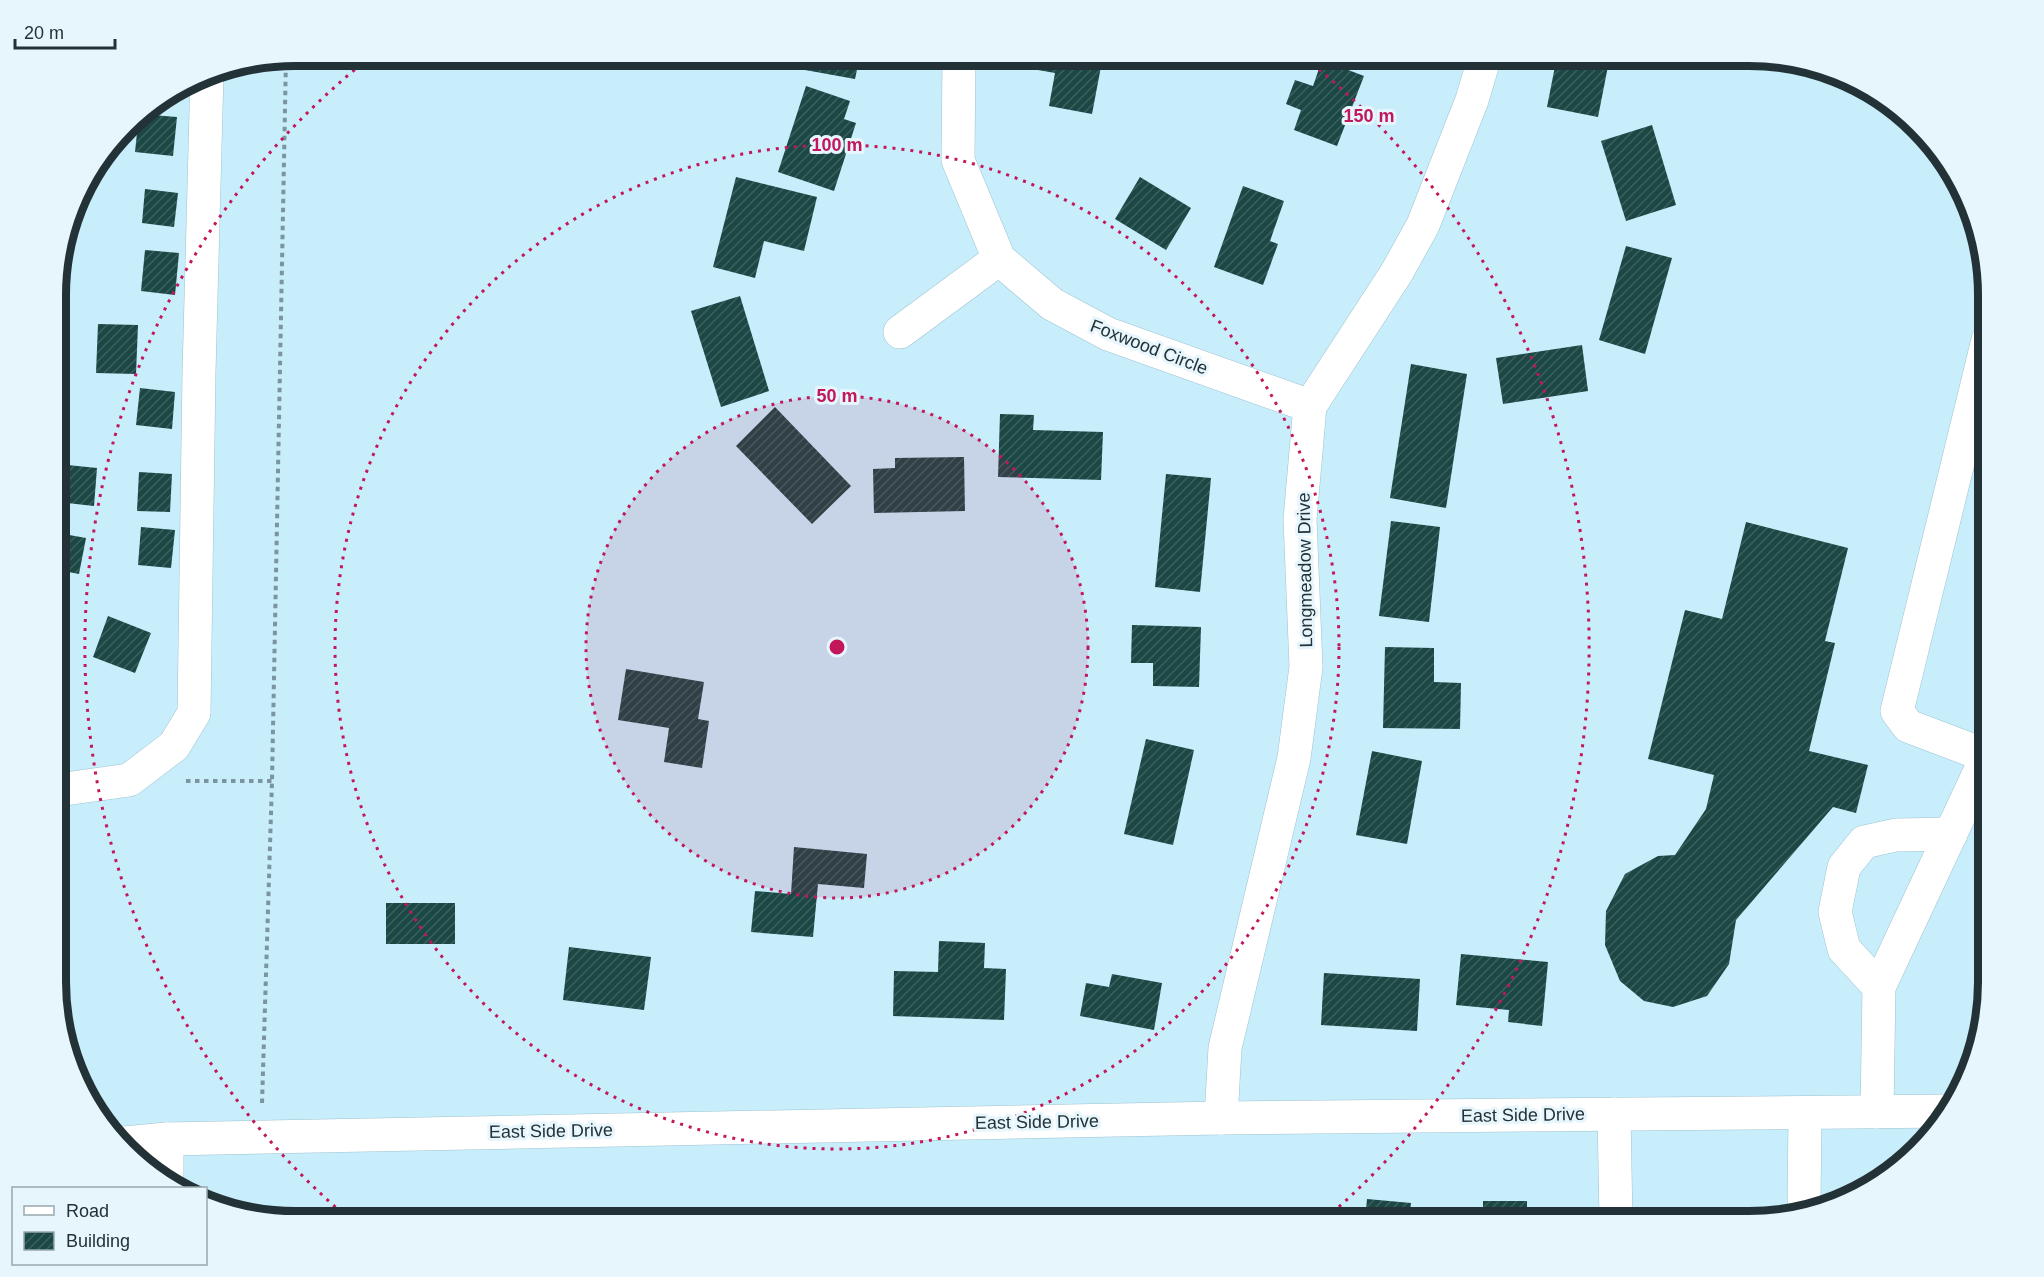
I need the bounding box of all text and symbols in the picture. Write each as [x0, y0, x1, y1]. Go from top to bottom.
scale bar [15, 12, 116, 50]
text: 20 m [24, 23, 64, 43]
text: 150 m [1343, 106, 1395, 126]
text: 100 m [811, 135, 863, 155]
street label: Foxwood Circle [1088, 315, 1210, 379]
text: 50 m [816, 386, 858, 406]
street label: Longmeadow Drive [1294, 492, 1316, 648]
centre of rings [827, 637, 847, 657]
street label: East Side Drive [1461, 1104, 1585, 1126]
street label: East Side Drive [975, 1111, 1099, 1133]
street label: East Side Drive [489, 1120, 613, 1142]
legend [12, 1187, 207, 1265]
text: Road [66, 1201, 109, 1221]
text: Building [66, 1231, 130, 1251]

